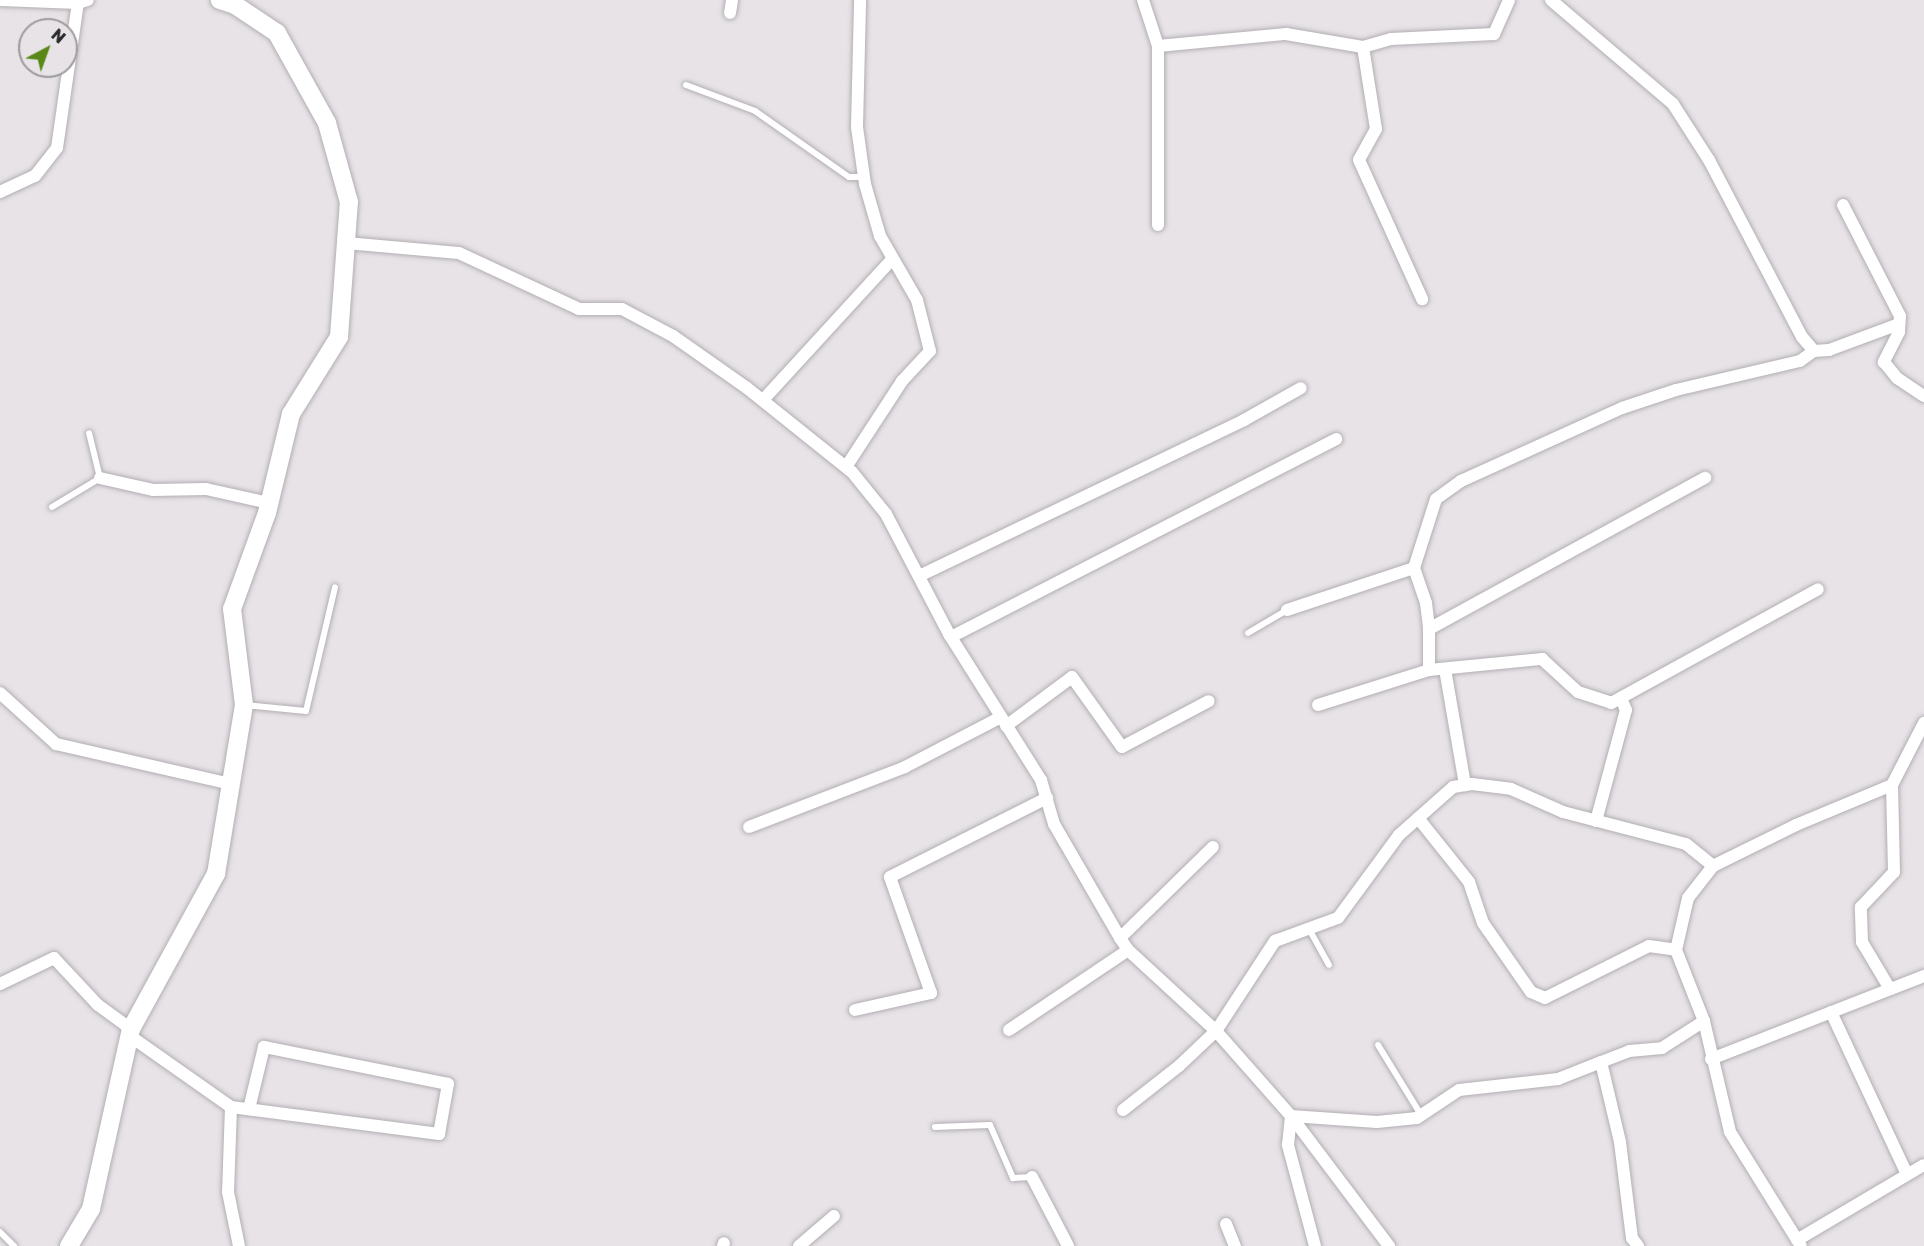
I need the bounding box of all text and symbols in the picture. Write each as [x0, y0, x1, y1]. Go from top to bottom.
north arrow [18, 18, 78, 78]
text: N [47, 24, 70, 47]

